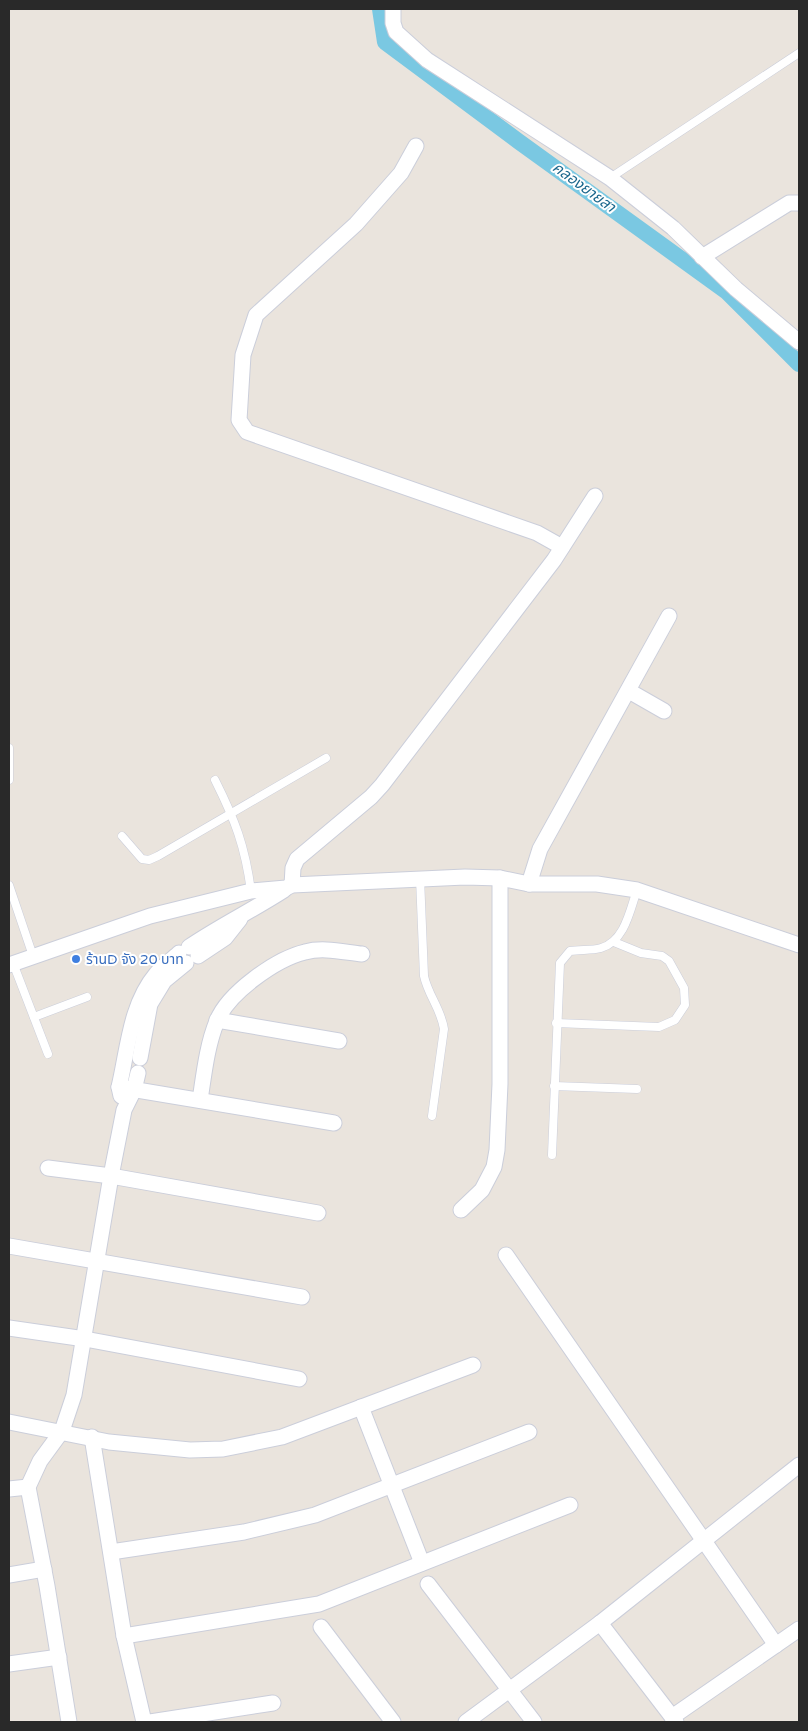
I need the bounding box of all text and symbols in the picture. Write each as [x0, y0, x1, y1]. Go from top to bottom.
water label: คลองยายสา [549, 158, 620, 216]
place label: ร้านD จัง 20 บาท [86, 951, 184, 968]
marker: ร้านD จัง 20 บาท [70, 953, 82, 965]

